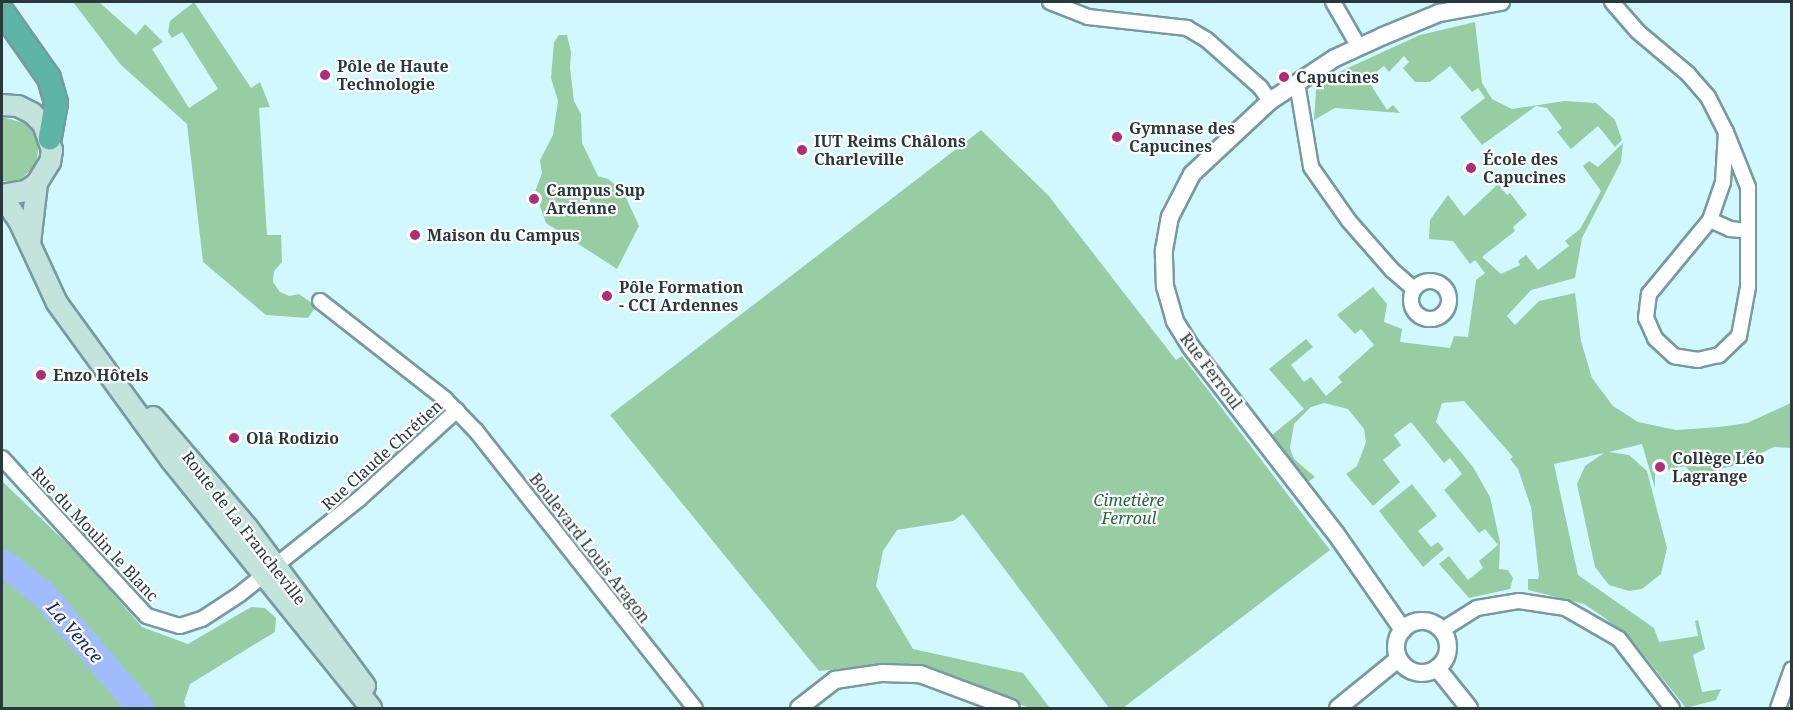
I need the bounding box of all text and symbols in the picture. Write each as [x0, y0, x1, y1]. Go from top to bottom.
place label: Pôle de Haute Technologie [337, 56, 449, 94]
place label: Capucines [1296, 67, 1379, 87]
marker: Pôle de Haute Technologie [318, 68, 332, 82]
marker: Capucines [1277, 70, 1291, 84]
place label: Gymnase des Capucines [1129, 118, 1235, 156]
marker: Gymnase des Capucines [1110, 130, 1124, 144]
place label: IUT Reims Châlons Charleville [814, 131, 966, 169]
marker: IUT Reims Châlons Charleville [795, 143, 809, 157]
place label: École des Capucines [1483, 149, 1566, 187]
marker: École des Capucines [1464, 161, 1478, 175]
place label: Campus Sup Ardenne [546, 180, 645, 218]
marker: Campus Sup Ardenne [527, 192, 541, 206]
place label: Maison du Campus [427, 225, 580, 245]
marker: Maison du Campus [408, 228, 422, 242]
place label: Pôle Formation - CCI Ardennes [619, 277, 743, 315]
marker: Pôle Formation - CCI Ardennes [600, 289, 614, 303]
street label: Rue Ferroul [1176, 329, 1246, 413]
place label: Enzo Hôtels [53, 365, 148, 385]
marker: Enzo Hôtels [34, 368, 48, 382]
street label: Rue Claude Chrétien [318, 396, 446, 514]
place label: Olâ Rodizio [246, 428, 339, 448]
marker: Olâ Rodizio [227, 431, 241, 445]
street label: Route de La Francheville [178, 447, 310, 609]
place label: Collège Léo Lagrange [1672, 448, 1765, 486]
marker: Collège Léo Lagrange [1653, 460, 1667, 474]
street label: Rue du Moulin le Blanc [28, 463, 162, 605]
street label: Boulevard Louis Aragon [526, 469, 654, 627]
park label: Cimetière Ferroul [1094, 490, 1164, 528]
water label: La Vence [42, 597, 108, 667]

